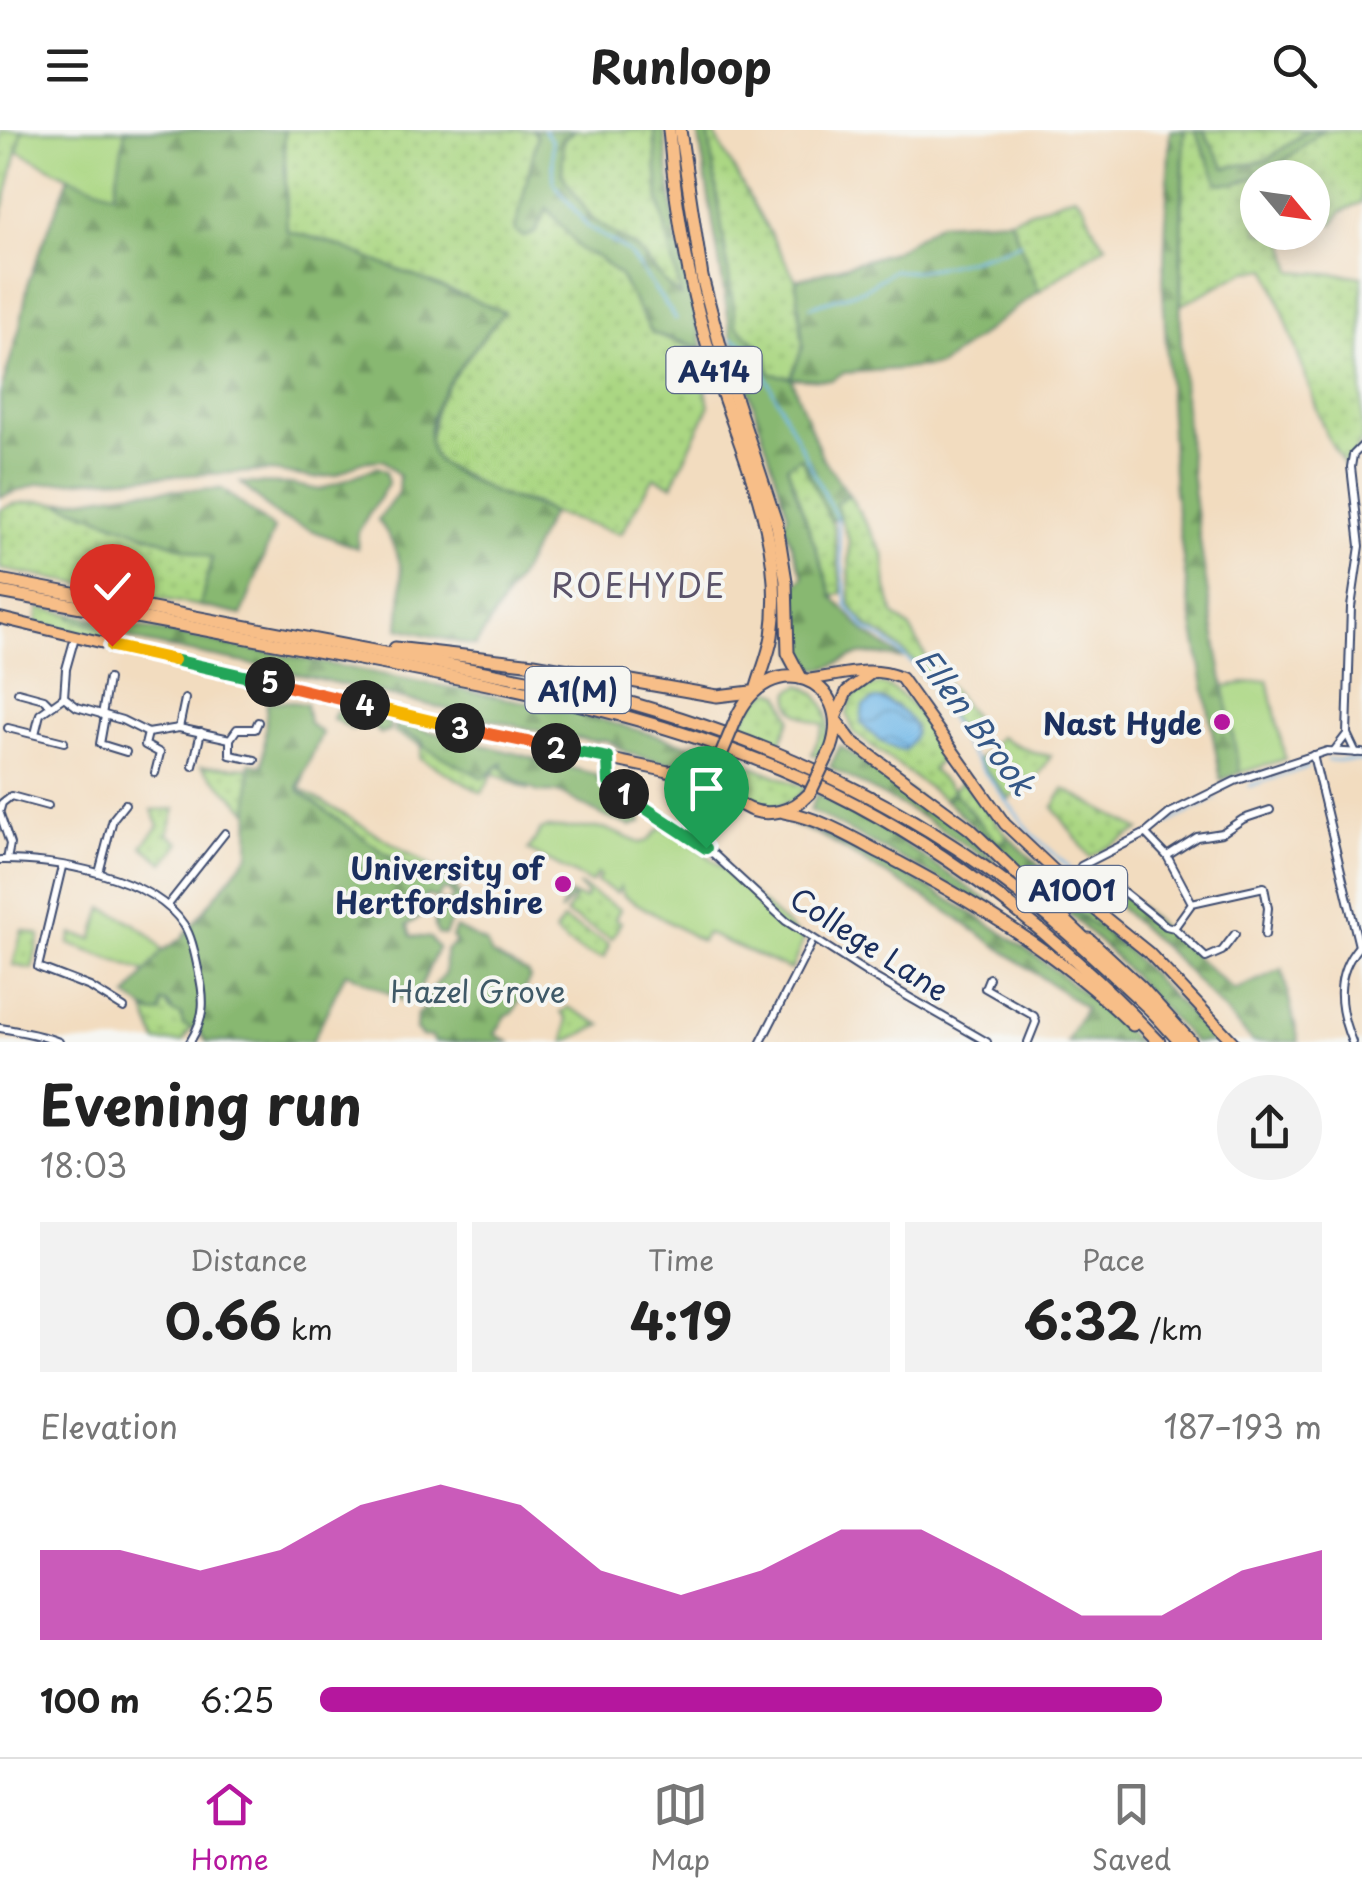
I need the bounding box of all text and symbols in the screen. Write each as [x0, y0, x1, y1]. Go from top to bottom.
text: Runloop [590, 31, 772, 99]
icon: menu [40, 38, 95, 93]
icon: search [1267, 38, 1322, 93]
north arrow [1240, 160, 1330, 250]
map controls [1240, 160, 1330, 250]
road number: A414 [666, 347, 762, 393]
pin [70, 544, 155, 647]
icon: check [85, 559, 140, 614]
district label: ROEHYDE [551, 561, 727, 609]
water label: Ellen Brook [905, 637, 1048, 806]
pin: 5 [245, 657, 295, 707]
text: 5 [261, 660, 279, 703]
road number: A1(M) [526, 667, 630, 713]
pin: 4 [340, 680, 390, 730]
text: 4 [355, 683, 375, 726]
place label: Nast Hyde [1043, 700, 1202, 745]
pin: 3 [435, 703, 485, 753]
text: 3 [451, 706, 469, 749]
marker: Nast Hyde [1211, 711, 1233, 733]
pin: 2 [531, 723, 581, 773]
text: 2 [546, 726, 566, 769]
pin [664, 746, 749, 849]
icon: arrive [679, 761, 734, 816]
pin: 1 [599, 769, 649, 819]
text: 1 [617, 772, 631, 815]
place label: University of Hertfordshire [335, 845, 546, 924]
road number: A1001 [1017, 866, 1127, 912]
marker: University of Hertfordshire [552, 873, 574, 895]
street label: College Lane [782, 875, 958, 1011]
park label: Hazel Grove [390, 968, 566, 1013]
text: Evening run [40, 1062, 362, 1145]
button: share [1217, 1075, 1322, 1180]
text: 18:03 [40, 1141, 127, 1189]
text: Distance [190, 1238, 307, 1281]
text: Time [648, 1238, 714, 1281]
text: Pace [1082, 1238, 1145, 1281]
text: 0.66 [165, 1281, 282, 1357]
text: 4:19 [630, 1281, 732, 1357]
text: 6:32 [1024, 1281, 1140, 1357]
text: km [282, 1307, 333, 1350]
text: /km [1140, 1307, 1203, 1350]
text: Elevation [40, 1402, 178, 1450]
text: 187–193 m [1164, 1402, 1322, 1450]
text: 100 m [40, 1676, 140, 1724]
text: 6:25 [200, 1676, 274, 1724]
tab: Home [191, 1777, 269, 1880]
tab: Map [650, 1777, 710, 1880]
tab: Saved [1092, 1777, 1171, 1880]

